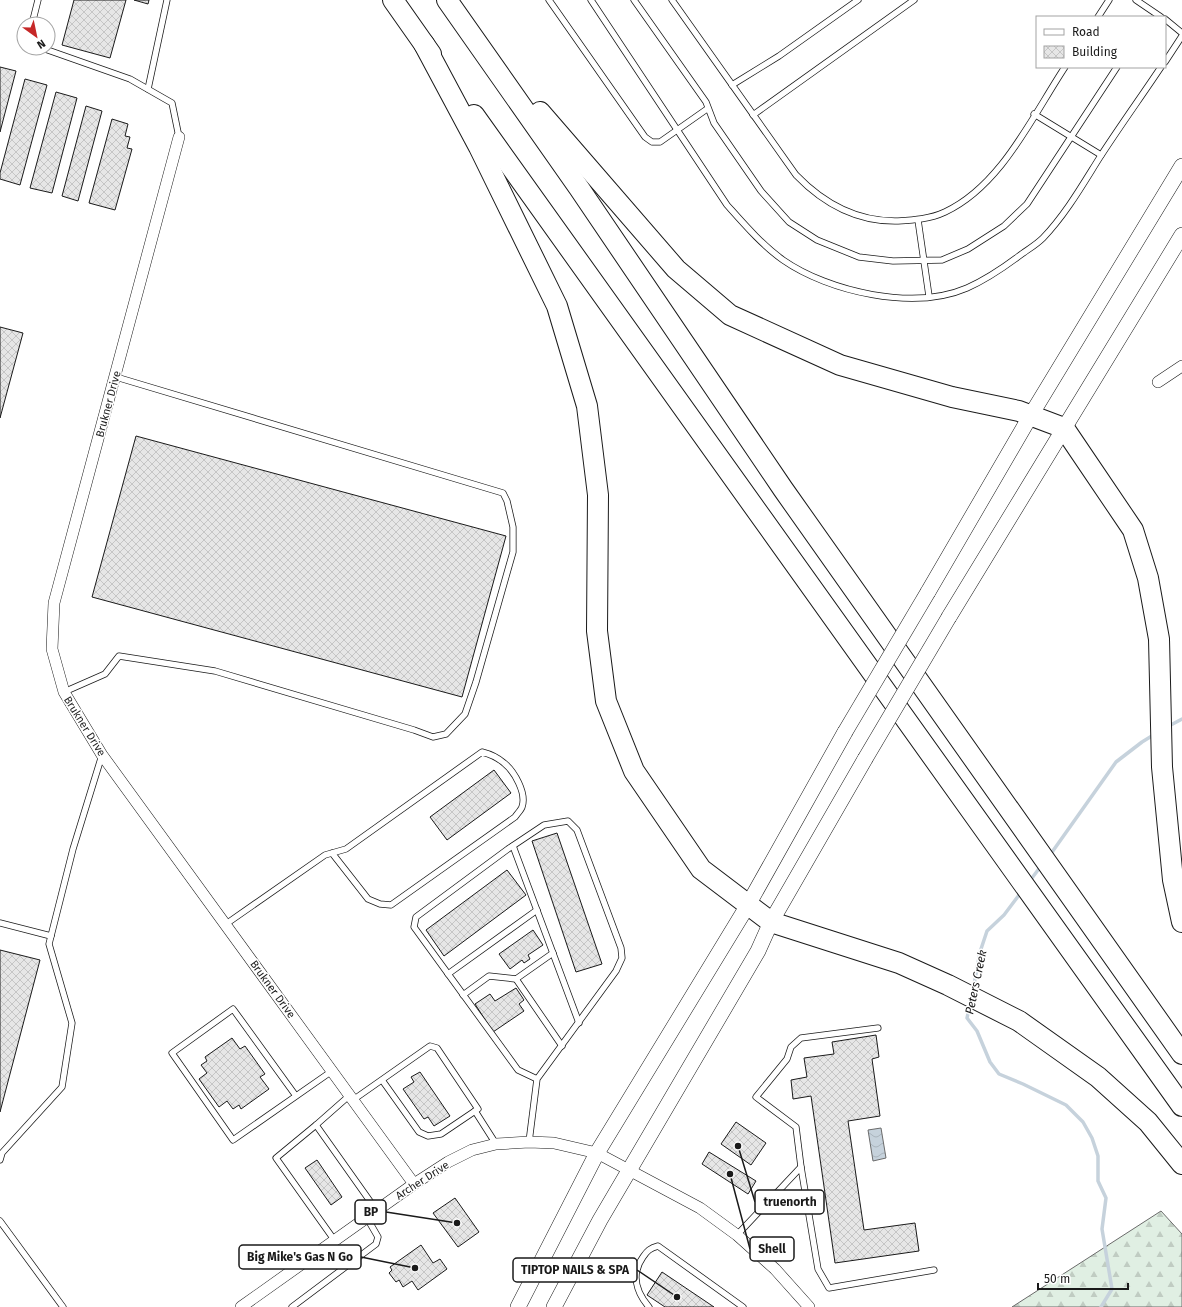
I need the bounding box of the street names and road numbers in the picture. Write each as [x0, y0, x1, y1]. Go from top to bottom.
street label: Brukner Drive [93, 369, 124, 439]
street label: Brukner Drive [61, 694, 108, 759]
street label: Brukner Drive [247, 958, 298, 1021]
street label: Archer Drive [393, 1158, 451, 1202]

